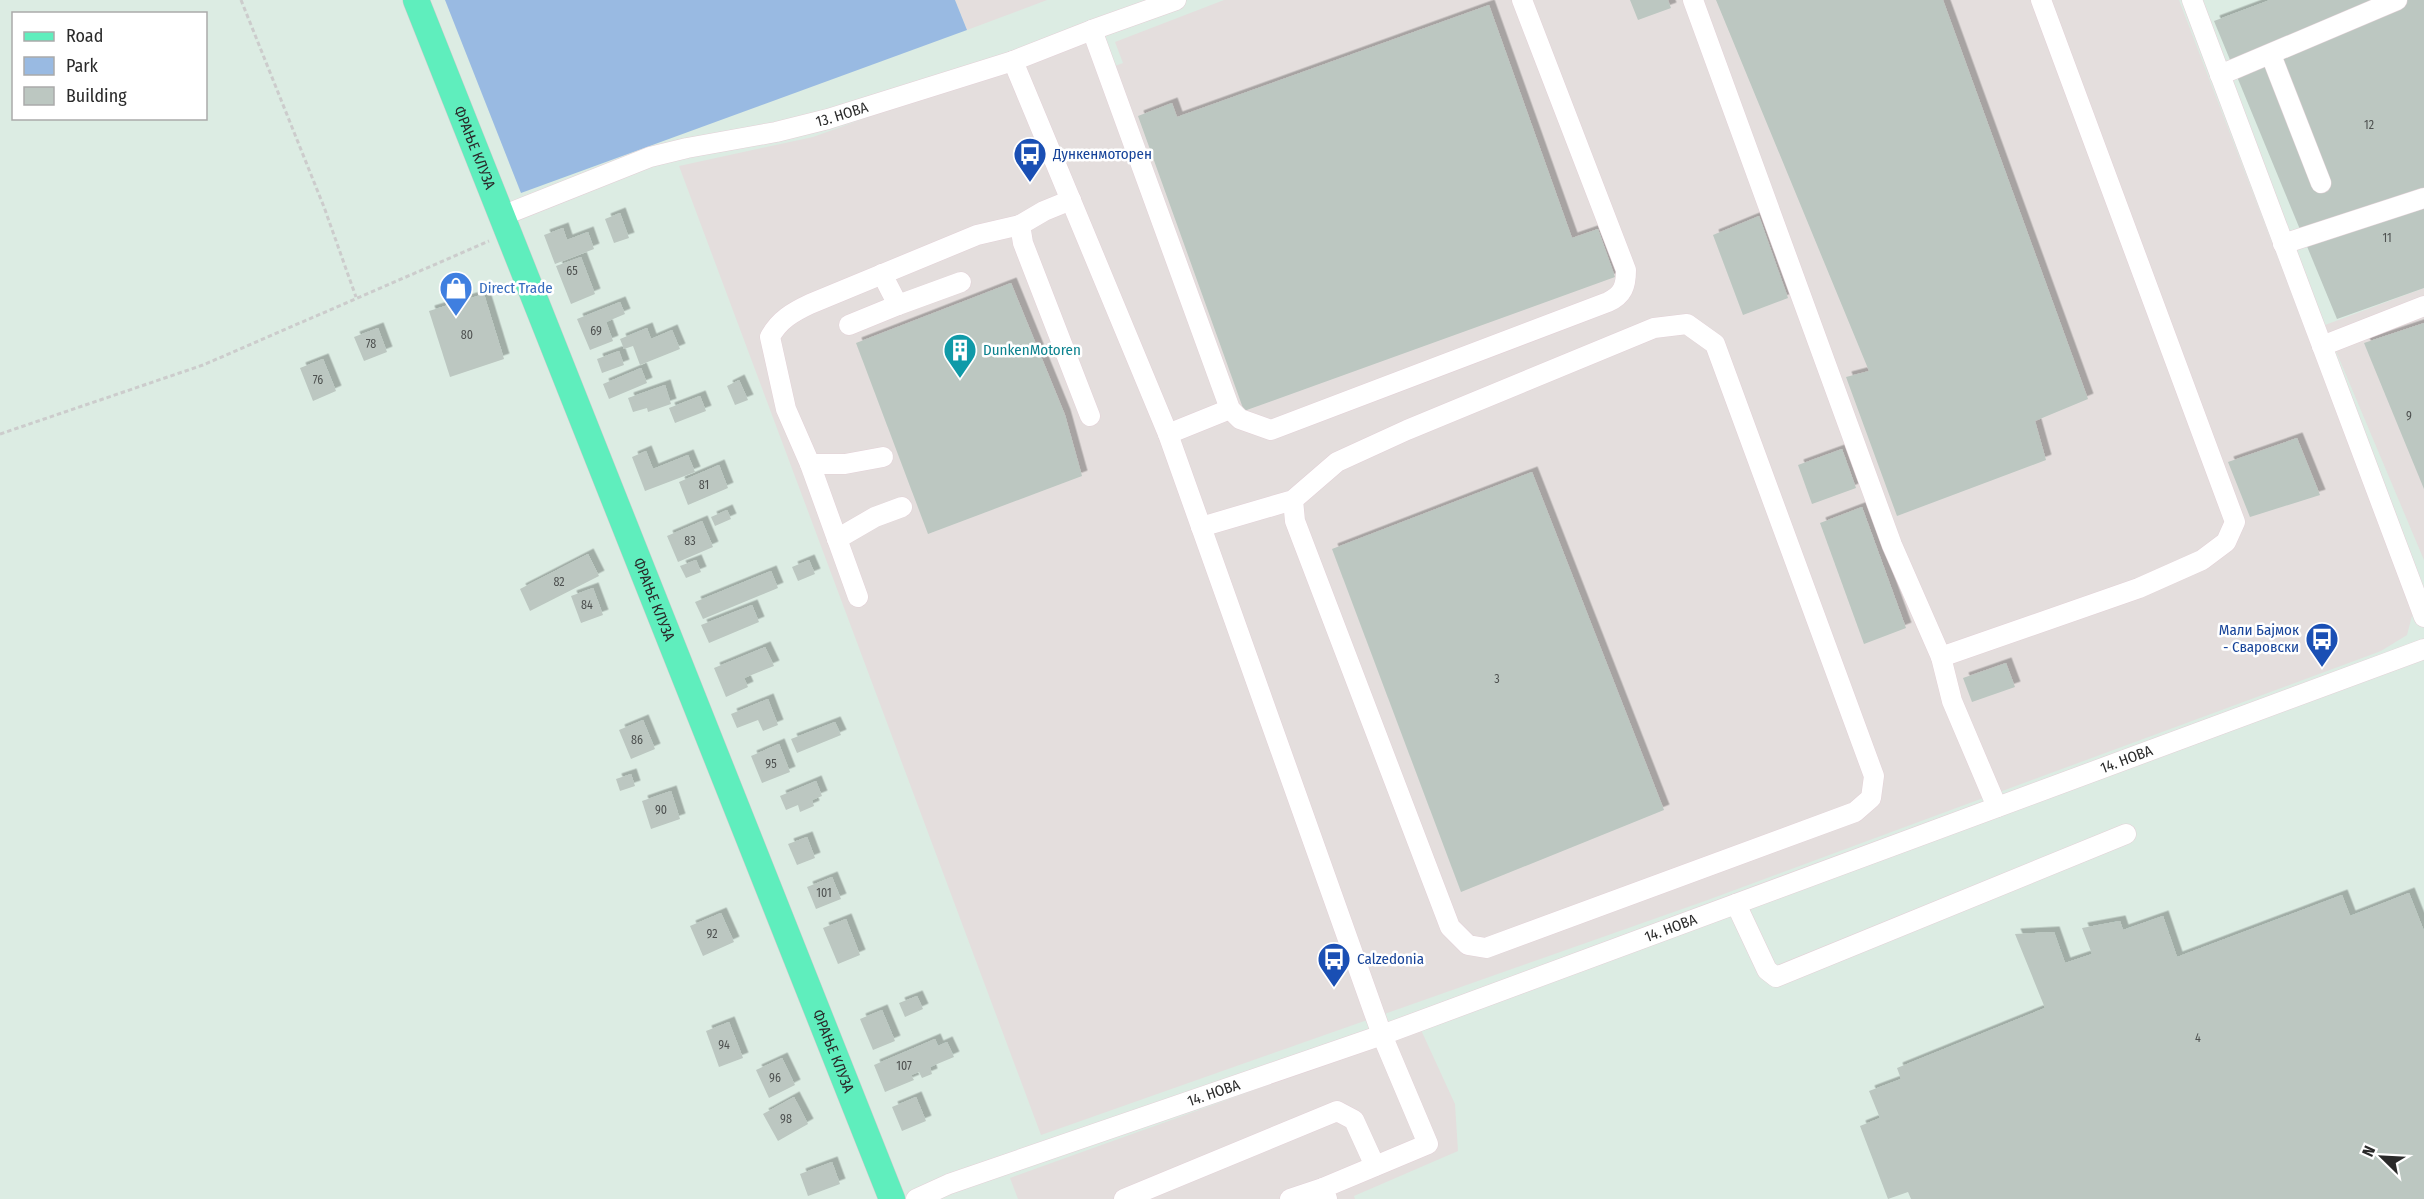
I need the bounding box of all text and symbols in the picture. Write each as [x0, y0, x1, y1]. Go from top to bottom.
legend [12, 12, 207, 120]
text: Road [66, 25, 103, 47]
text: Park [66, 55, 99, 77]
text: Building [66, 85, 127, 107]
street label: 13. НОВА [814, 98, 870, 131]
street label: ФРАЊЕ КЛУЗА [450, 104, 499, 192]
house number: 12 [2364, 118, 2374, 132]
bus stop icon: Дункенмоторен [1012, 136, 1048, 183]
place label: Дункенмоторен [1052, 145, 1152, 163]
house number: 11 [2382, 231, 2392, 245]
house number: 65 [566, 264, 578, 278]
shop icon: Direct Trade [438, 270, 474, 317]
place label: Direct Trade [479, 279, 553, 297]
house number: 69 [590, 324, 602, 338]
house number: 80 [461, 328, 473, 342]
building icon: DunkenMotoren [942, 332, 978, 379]
house number: 78 [366, 337, 376, 351]
place label: DunkenMotoren [983, 341, 1081, 359]
house number: 76 [313, 373, 323, 387]
house number: 9 [2406, 409, 2412, 423]
house number: 81 [699, 478, 709, 492]
house number: 83 [684, 534, 696, 548]
street label: ФРАЊЕ КЛУЗА [629, 555, 679, 644]
house number: 82 [553, 575, 565, 589]
house number: 84 [581, 598, 593, 612]
place label: Мали Бајмок - Сваровски [2219, 621, 2299, 656]
bus stop icon: Мали Бајмок - Сваровски [2304, 621, 2340, 668]
house number: 3 [1494, 672, 1500, 686]
house number: 86 [631, 733, 643, 747]
street label: 14. НОВА [2098, 741, 2155, 777]
house number: 95 [765, 757, 777, 771]
house number: 90 [655, 803, 667, 817]
house number: 101 [816, 886, 832, 900]
street label: 14. НОВА [1642, 910, 1699, 946]
house number: 92 [707, 927, 717, 941]
bus stop icon: Calzedonia [1316, 941, 1352, 988]
place label: Calzedonia [1357, 950, 1424, 968]
street label: ФРАЊЕ КЛУЗА [809, 1007, 858, 1095]
house number: 4 [2195, 1031, 2201, 1045]
house number: 94 [718, 1038, 730, 1052]
house number: 107 [896, 1059, 912, 1073]
house number: 96 [769, 1071, 781, 1085]
street label: 14. НОВА [1185, 1076, 1242, 1110]
house number: 98 [780, 1112, 792, 1126]
north arrow [2352, 1127, 2412, 1187]
text: N [2358, 1143, 2379, 1159]

